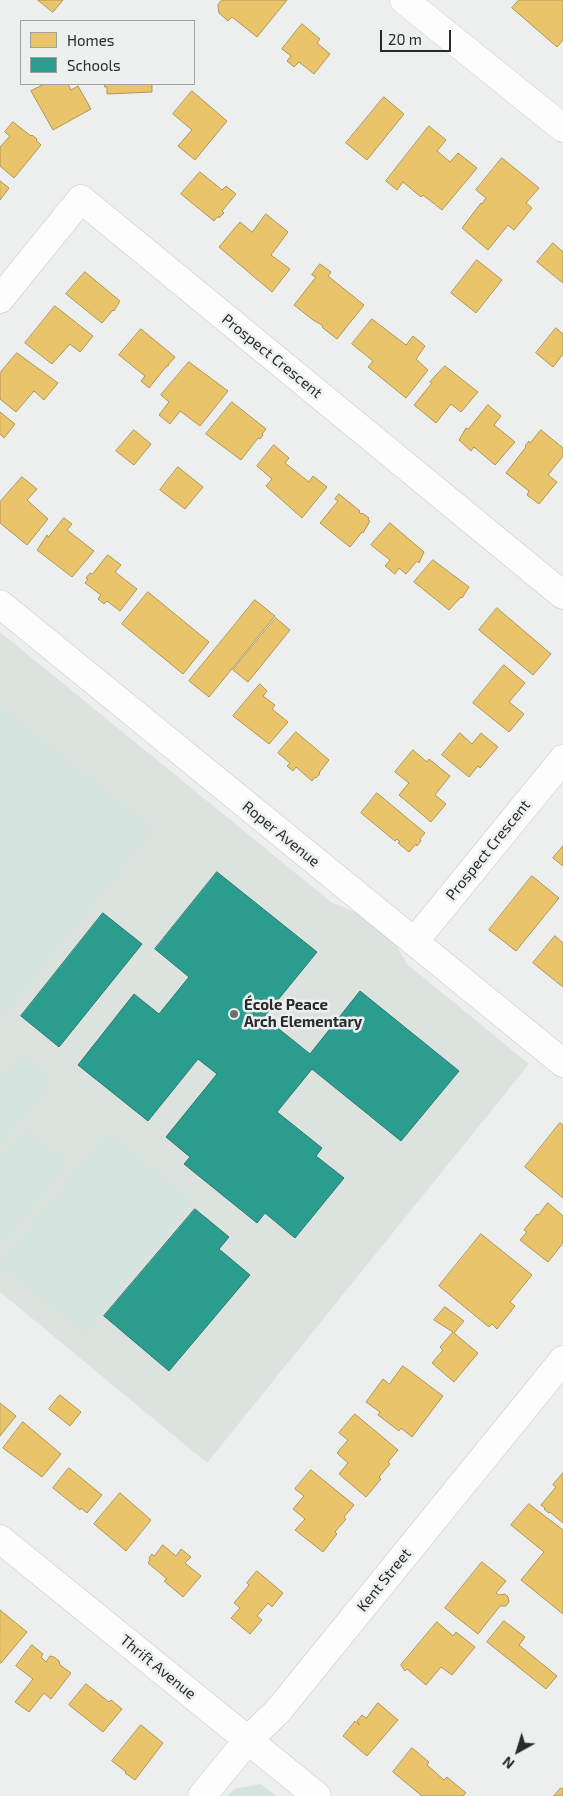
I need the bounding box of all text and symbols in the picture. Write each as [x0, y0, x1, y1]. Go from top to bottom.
legend [20, 20, 195, 85]
scale bar [383, 20, 454, 52]
text: 20 m [388, 30, 422, 48]
text: Homes [67, 31, 114, 49]
text: Schools [67, 56, 121, 74]
street label: Prospect Crescent [218, 310, 326, 402]
street label: Prospect Crescent [442, 796, 534, 904]
street label: Roper Avenue [239, 797, 323, 871]
place label: École Peace Arch Elementary [244, 996, 362, 1031]
marker: École Peace Arch Elementary [228, 1008, 240, 1020]
street label: Kent Street [353, 1545, 415, 1615]
street label: Thrift Avenue [117, 1631, 199, 1703]
north arrow [493, 1726, 543, 1776]
text: N [499, 1753, 518, 1773]

